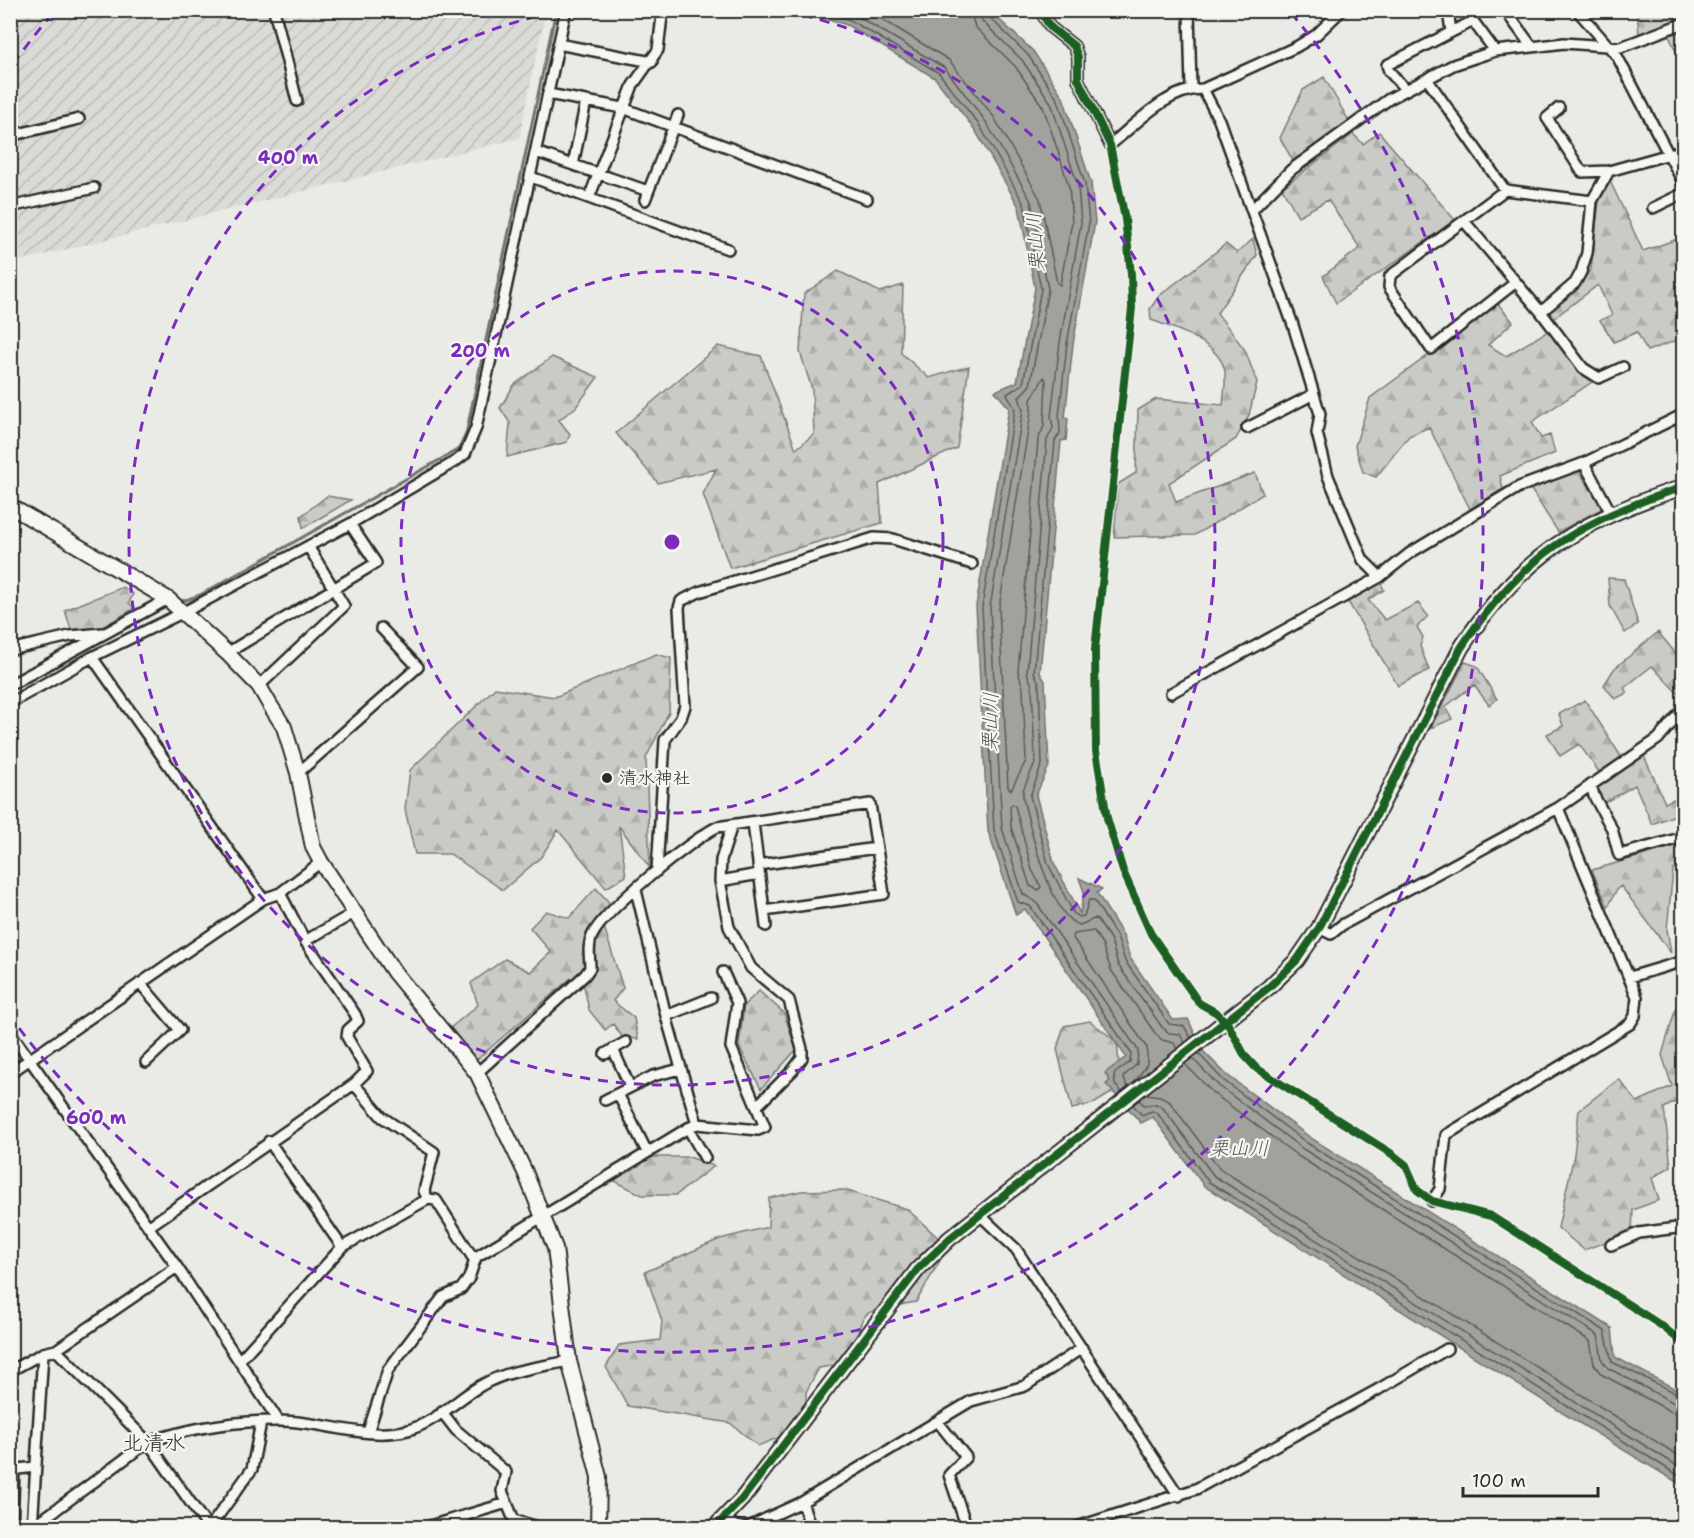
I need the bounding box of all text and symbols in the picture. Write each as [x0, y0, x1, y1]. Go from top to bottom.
text: 400 m [258, 146, 319, 170]
water label: 栗山川 [1020, 211, 1050, 273]
text: 200 m [450, 339, 511, 363]
centre of rings [662, 532, 682, 552]
water label: 栗山川 [976, 692, 1004, 752]
place label: 清水神社 [619, 766, 691, 790]
marker: 清水神社 [600, 771, 614, 785]
text: 600 m [66, 1106, 127, 1130]
water label: 栗山川 [1209, 1135, 1269, 1161]
district label: 北清水 [123, 1429, 186, 1457]
scale bar [1463, 1460, 1598, 1498]
text: 100 m [1472, 1469, 1526, 1493]

